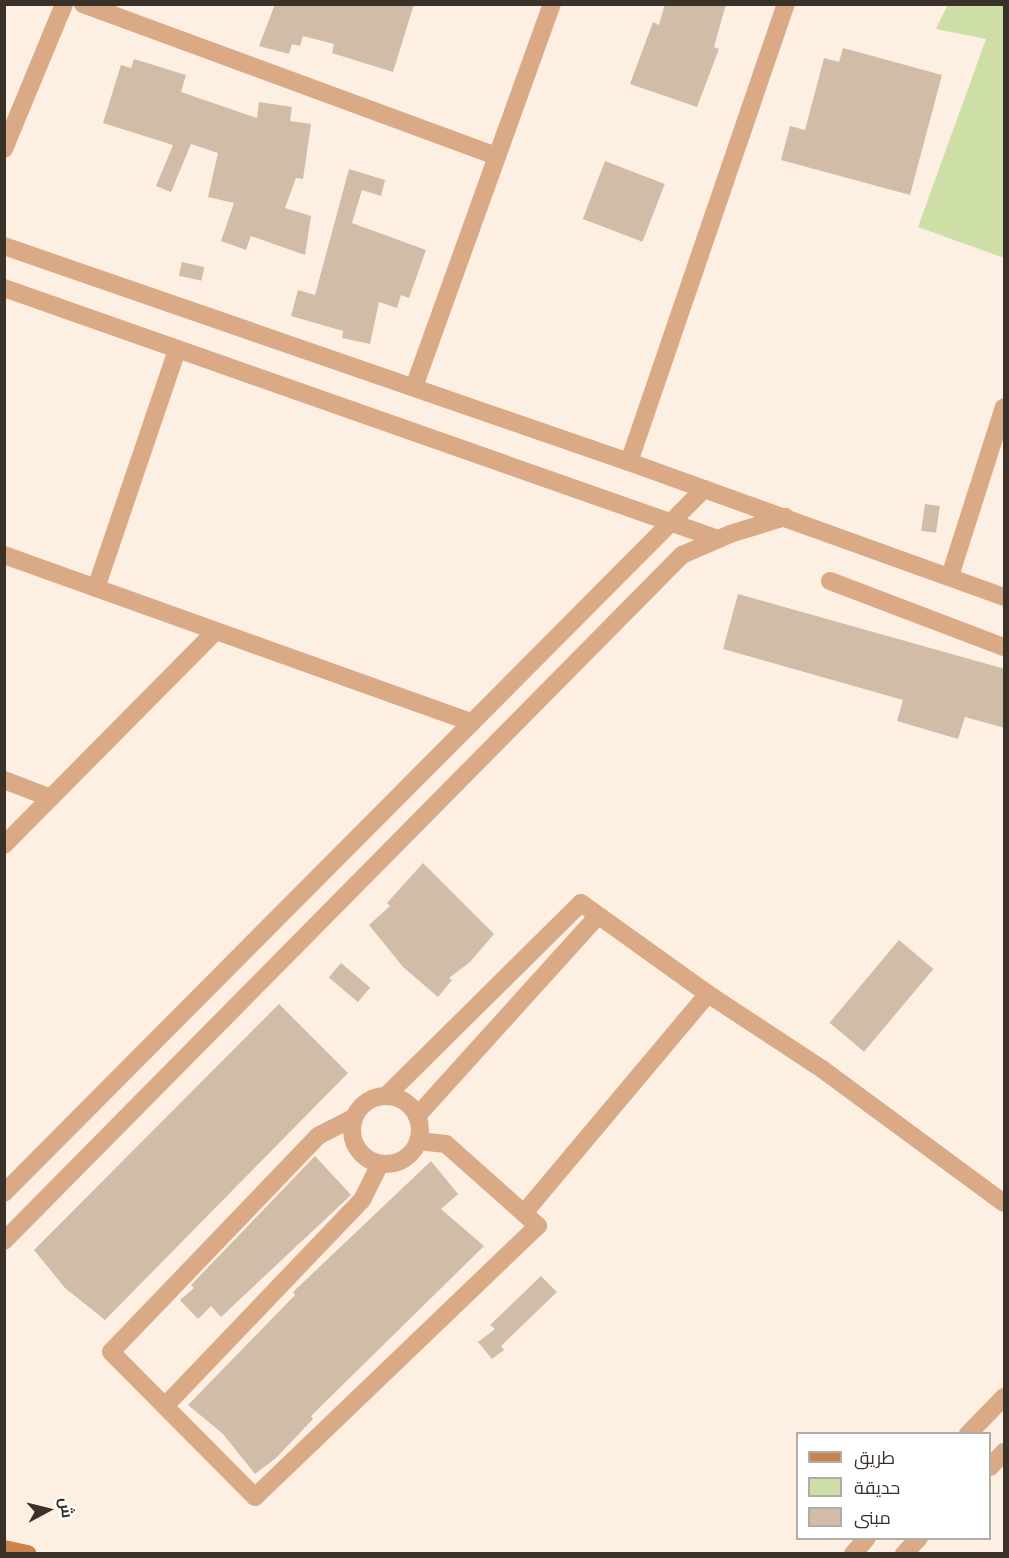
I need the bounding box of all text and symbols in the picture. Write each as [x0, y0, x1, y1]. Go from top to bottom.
legend [796, 1432, 991, 1540]
text: طريق [854, 1450, 895, 1468]
north arrow [18, 1480, 78, 1540]
text: حديقة [854, 1480, 900, 1498]
text: ش [57, 1497, 75, 1519]
text: مبنى [854, 1510, 891, 1528]

